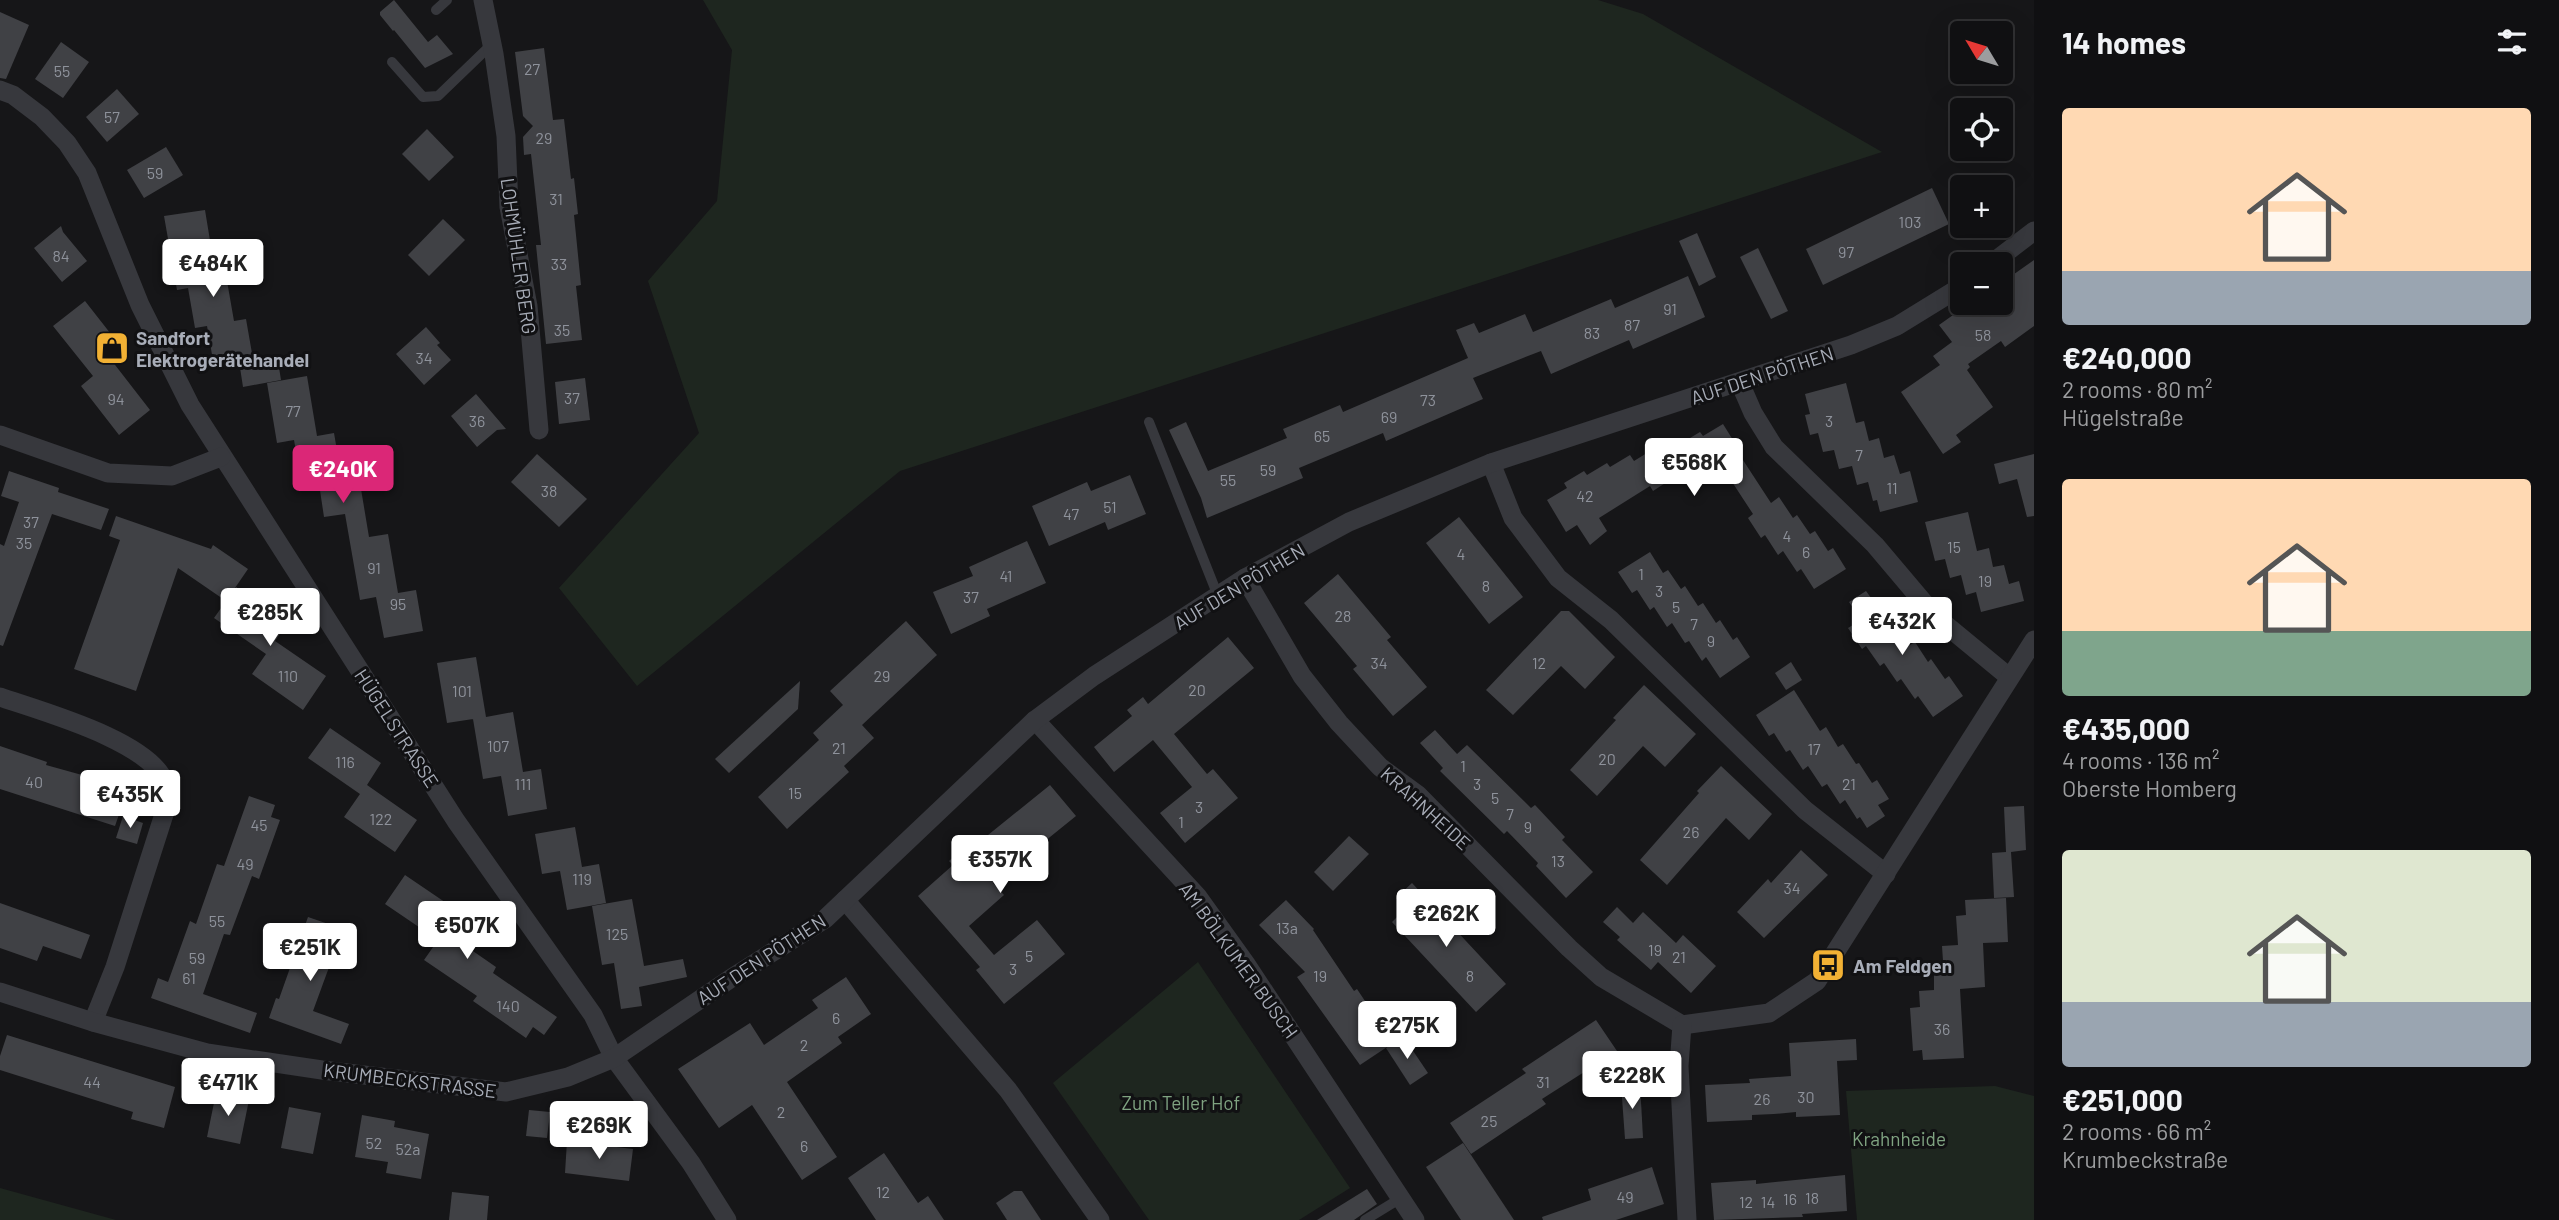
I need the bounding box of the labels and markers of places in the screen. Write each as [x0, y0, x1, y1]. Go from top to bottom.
pin: €484K [164, 240, 262, 299]
place label: Sandfort Elektrogerätehandel [136, 326, 309, 371]
shop icon: Sandfort Elektrogerätehandel [93, 329, 131, 367]
pin: €568K [1645, 438, 1743, 498]
pin: €240K [294, 446, 392, 505]
pin: €285K [221, 588, 319, 648]
pin: €432K [1853, 598, 1951, 657]
pin: €435K [81, 770, 179, 830]
pin: €357K [951, 836, 1049, 895]
pin: €262K [1397, 890, 1495, 949]
pin: €507K [418, 902, 516, 961]
pin: €251K [261, 923, 359, 983]
bus stop icon: Am Feldgen [1809, 946, 1847, 984]
place label: Am Feldgen [1853, 954, 1952, 977]
pin: €275K [1358, 1002, 1456, 1061]
pin: €228K [1583, 1052, 1681, 1111]
pin: €471K [179, 1058, 277, 1118]
pin: €269K [550, 1102, 648, 1161]

